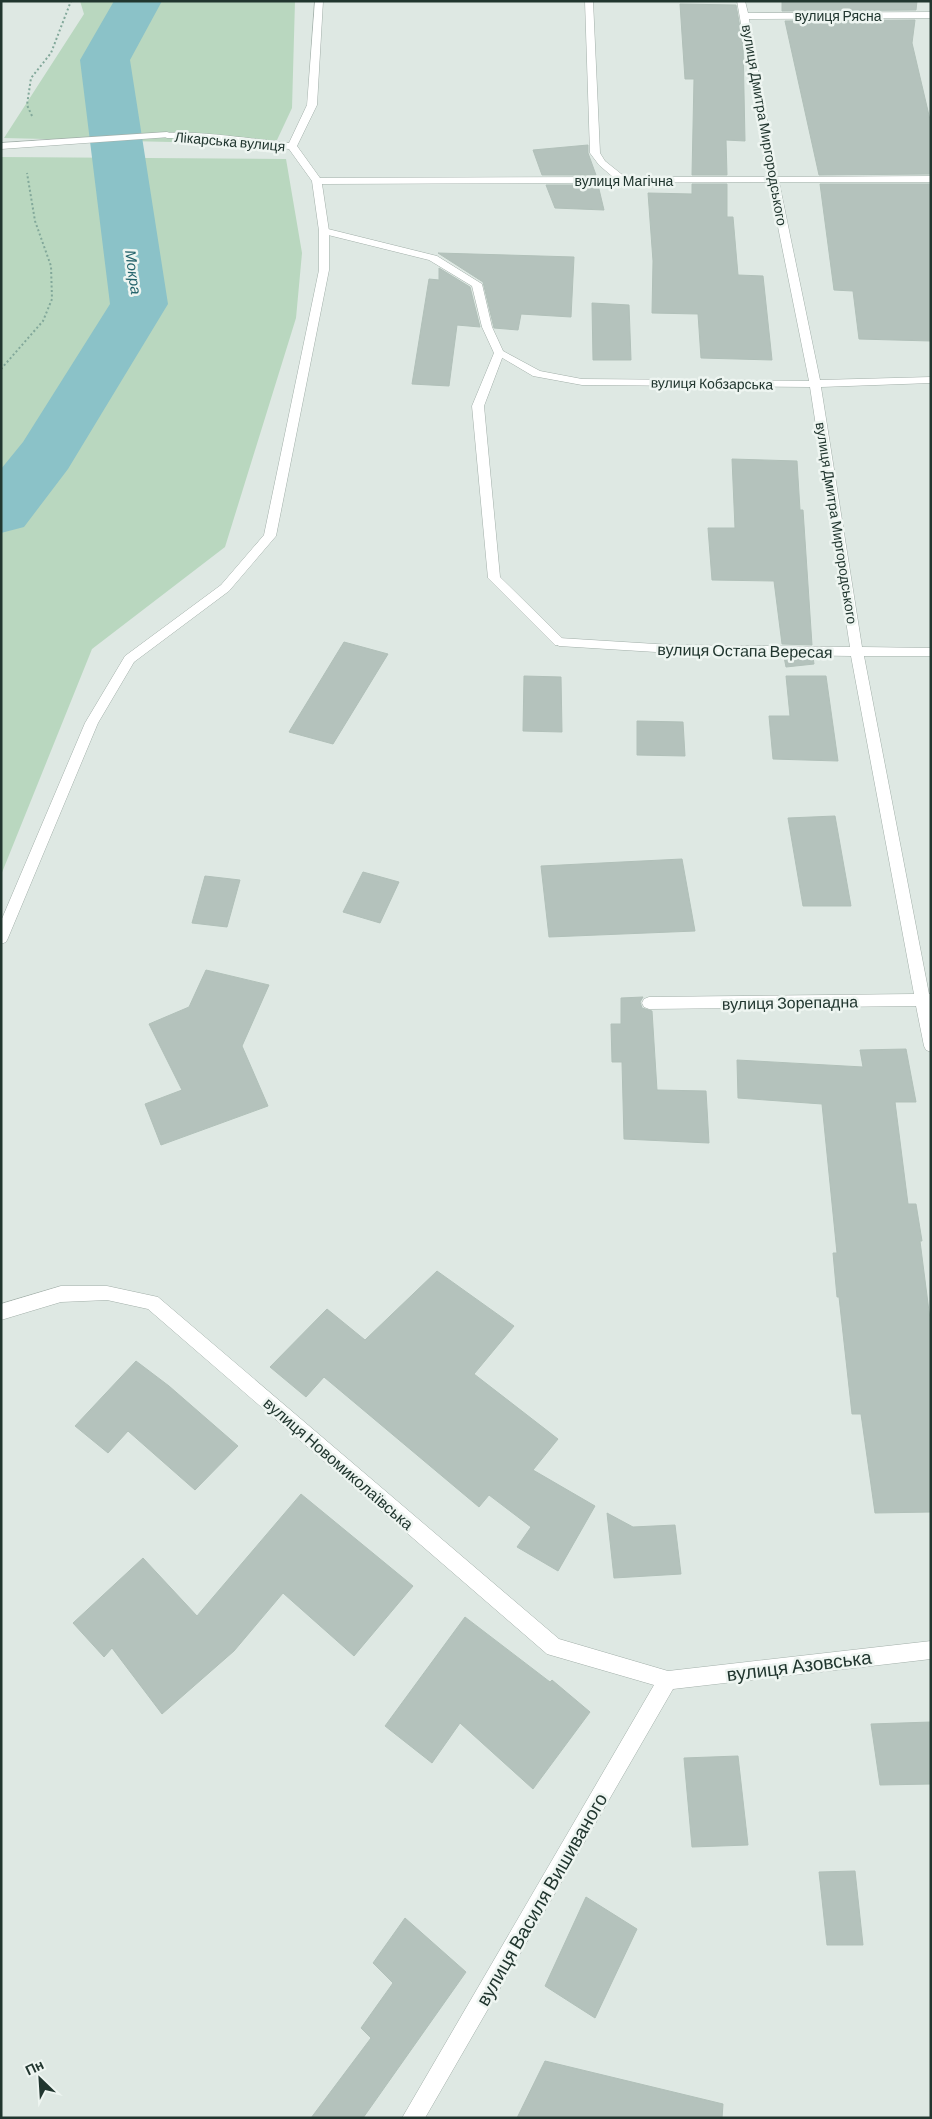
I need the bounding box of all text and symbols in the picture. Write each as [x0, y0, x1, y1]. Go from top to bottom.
street label: вулиця Рясна [794, 7, 882, 24]
street label: вулиця Дмитра Миргородського [739, 23, 791, 227]
street label: Лікарська вулиця [174, 128, 286, 154]
street label: вулиця Магічна [575, 172, 674, 189]
water label: Мокра [122, 249, 146, 295]
street label: вулиця Кобзарська [651, 373, 774, 393]
street label: вулиця Дмитра Миргородського [813, 421, 861, 625]
street label: вулиця Остапа Вересая [657, 639, 833, 661]
street label: вулиця Зорепадна [722, 991, 858, 1013]
street label: вулиця Новомиколаївська [260, 1393, 418, 1533]
street label: вулиця Азовська [725, 1645, 873, 1685]
street label: вулиця Василя Вишиваного [471, 1789, 611, 2009]
north arrow [15, 2054, 65, 2104]
text: Пн [22, 2055, 46, 2078]

